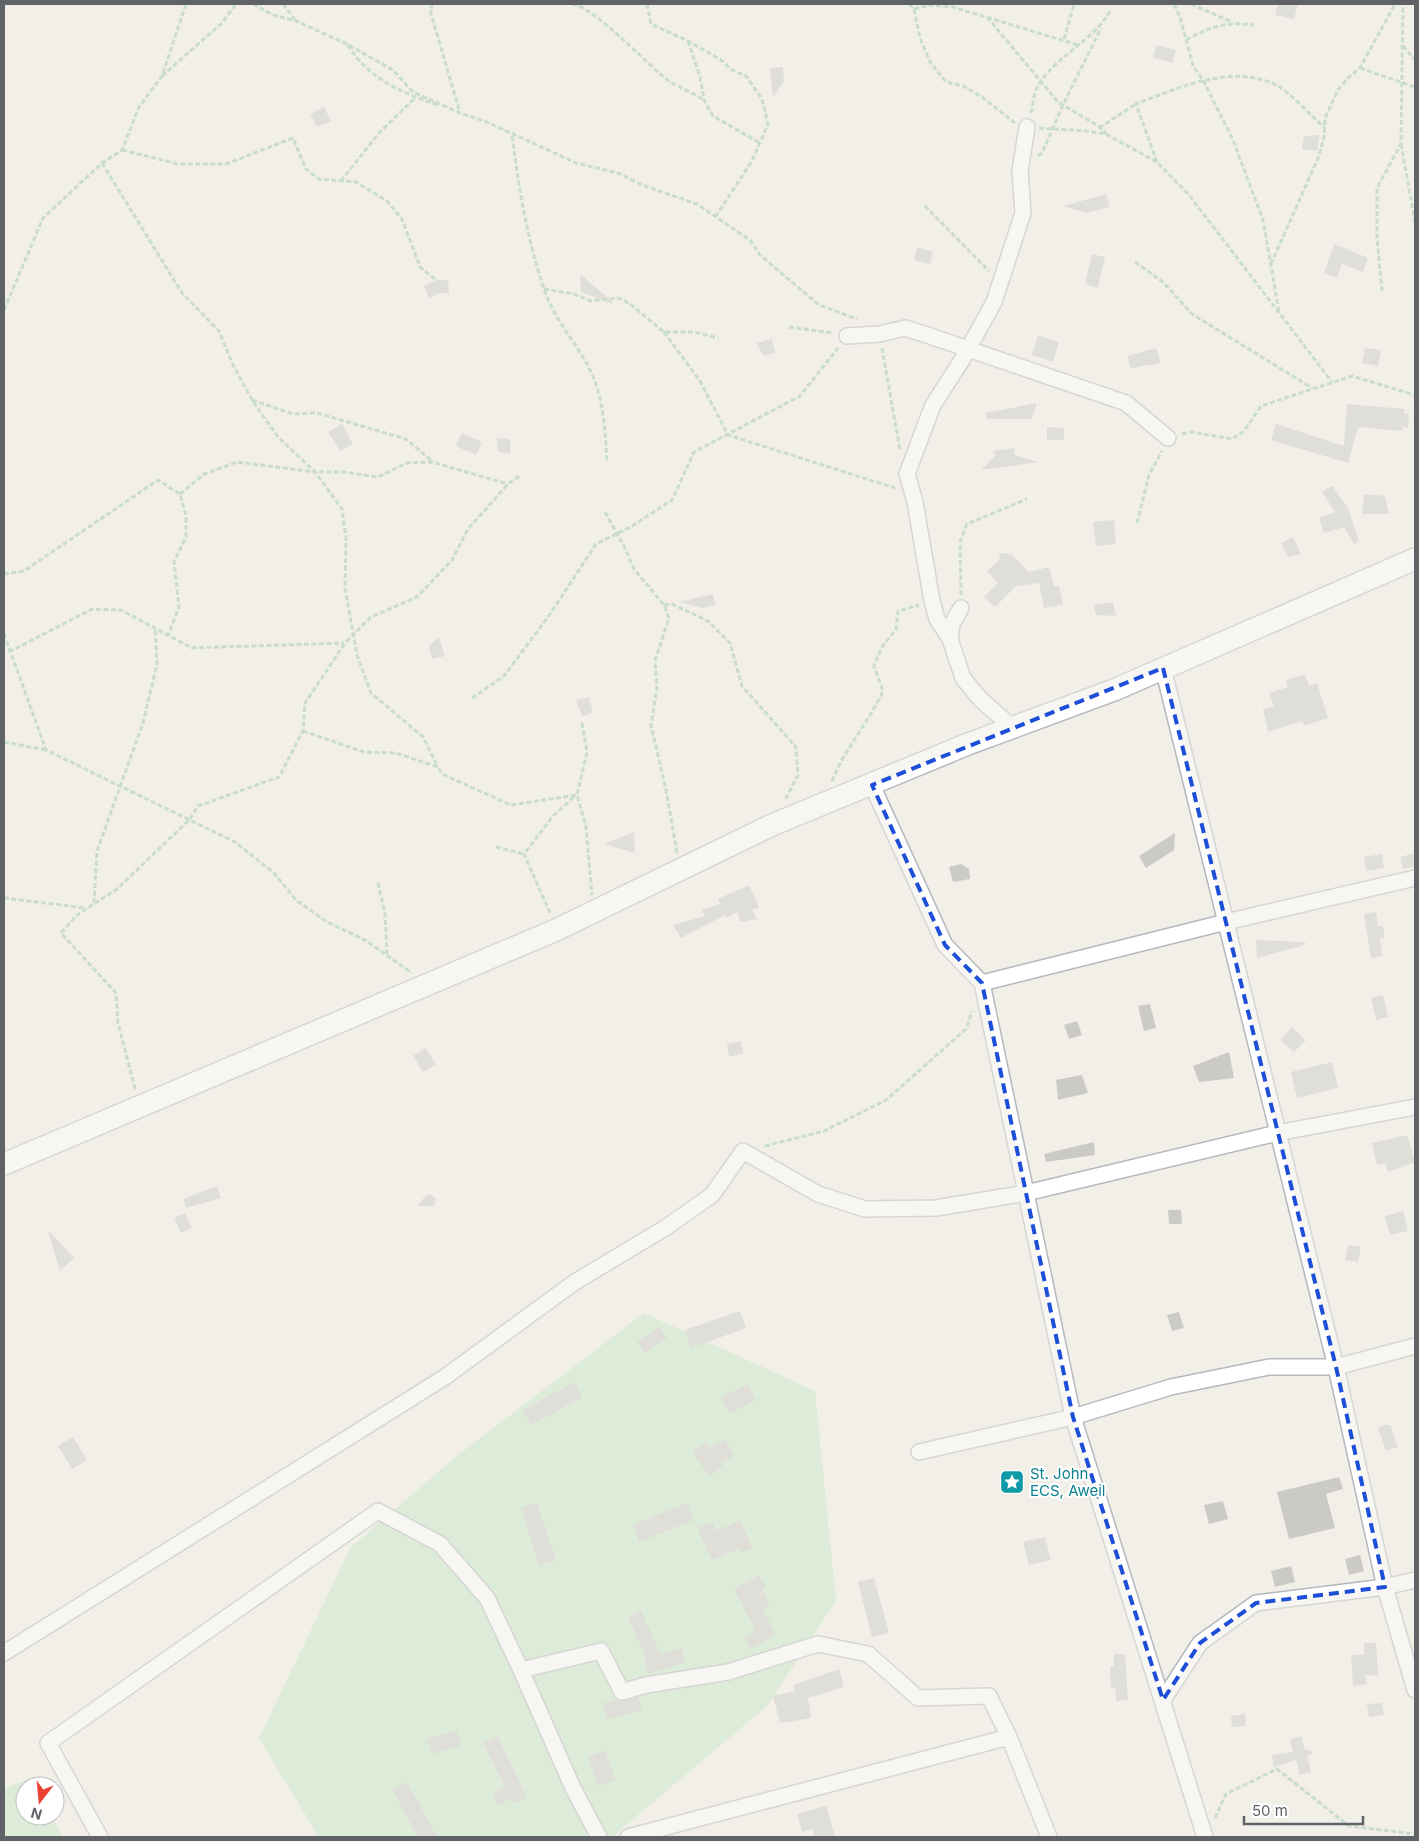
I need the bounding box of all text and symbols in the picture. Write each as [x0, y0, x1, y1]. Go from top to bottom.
place label: St. John ECS, Aweil [1030, 1464, 1105, 1500]
place icon: St. John ECS, Aweil [999, 1469, 1025, 1495]
north arrow [15, 1776, 65, 1826]
scale bar [1244, 1794, 1363, 1826]
text: 50 m [1252, 1801, 1288, 1820]
text: N [29, 1804, 44, 1824]

